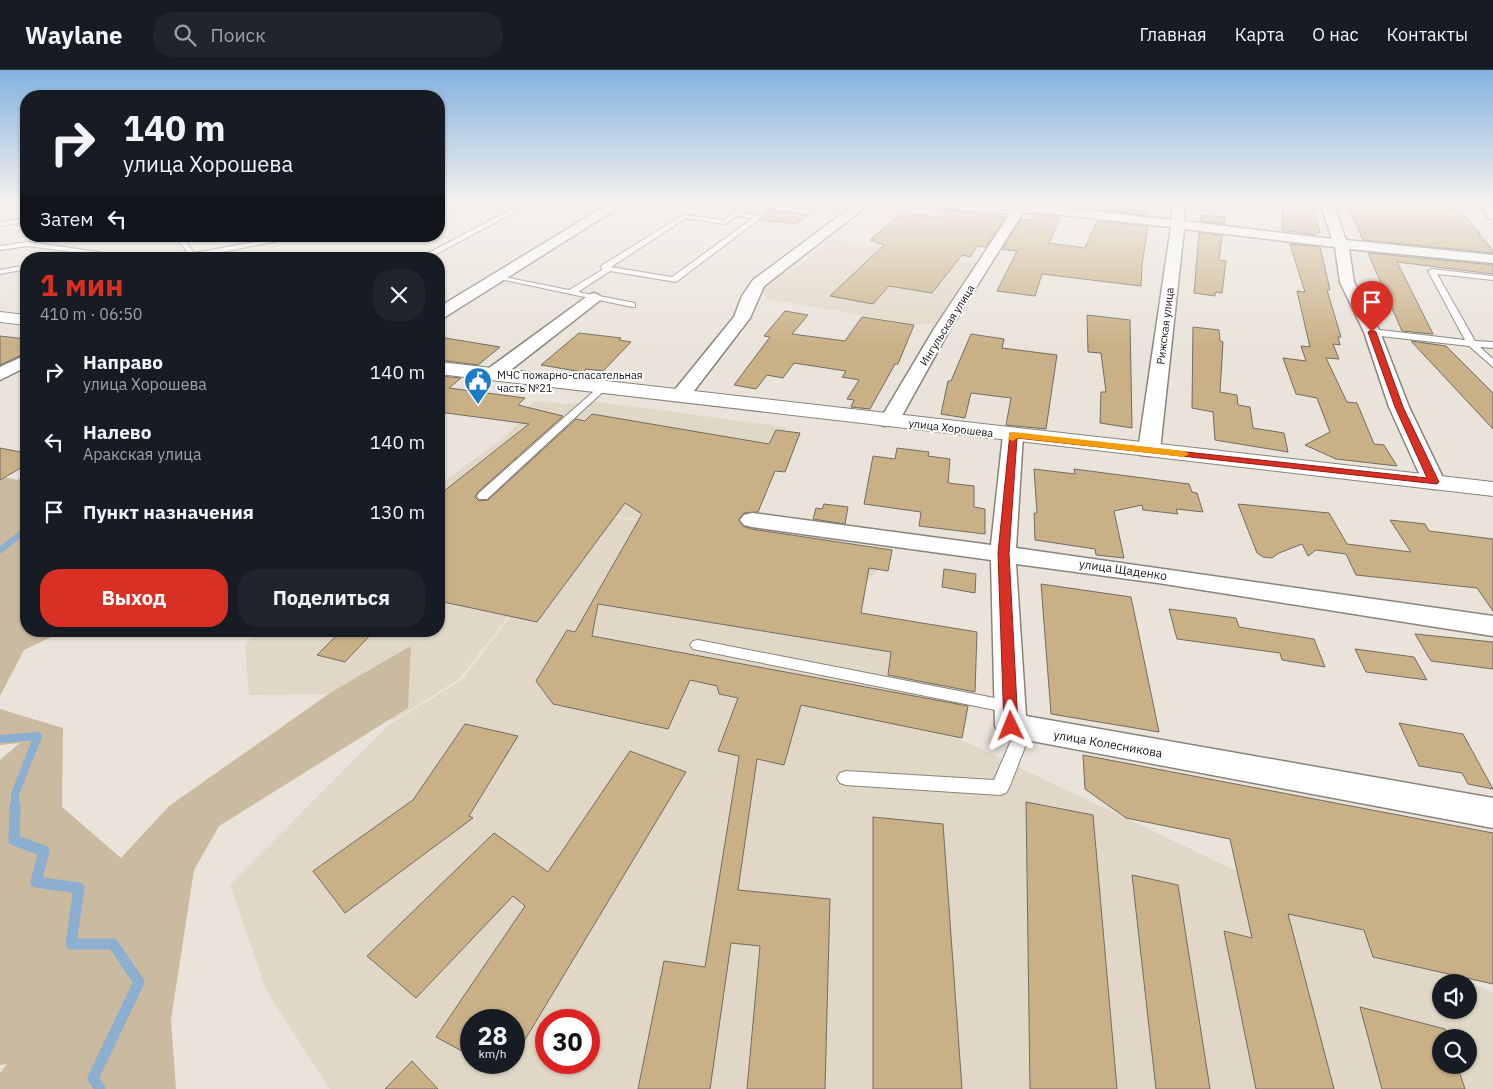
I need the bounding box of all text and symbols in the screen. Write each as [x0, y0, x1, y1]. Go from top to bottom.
search box [153, 12, 503, 57]
text: Waylane [25, 19, 123, 51]
icon: search [171, 21, 199, 49]
text: Поиск [211, 23, 266, 47]
text: Главная [1139, 23, 1207, 46]
text: Карта [1235, 23, 1284, 46]
text: О нас [1312, 23, 1359, 46]
text: Контакты [1387, 23, 1468, 46]
text: 140 m [123, 105, 226, 151]
icon: right [40, 110, 105, 175]
text: улица Хорошева [123, 149, 293, 178]
icon: left [103, 205, 131, 233]
text: Затем [40, 207, 93, 231]
text: 1 мин [40, 265, 124, 304]
button: close [373, 269, 425, 321]
pin [1351, 281, 1393, 332]
street label: Ингульская улица [917, 282, 978, 368]
street label: Рижская улица [1153, 286, 1177, 365]
icon: arrive [1358, 288, 1386, 316]
text: 410 m · 06:50 [40, 304, 142, 324]
text: Направо [83, 350, 163, 374]
icon: right [40, 358, 68, 386]
text: 140 m [370, 360, 425, 384]
public building icon: МЧС пожарно-спасательная часть №21 [463, 366, 493, 405]
place label: МЧС пожарно-спасательная часть №21 [497, 368, 643, 395]
text: улица Хорошева [83, 374, 207, 394]
street label: улица Хорошева [908, 416, 994, 440]
text: Налево [83, 420, 152, 444]
icon: left [40, 428, 68, 456]
text: 140 m [370, 430, 425, 454]
text: Аракская улица [83, 444, 202, 464]
icon: arrive [40, 498, 68, 526]
text: Пункт назначения [83, 500, 254, 524]
text: 130 m [370, 500, 425, 524]
street label: улица Щаденко [1078, 556, 1168, 583]
button: Выход [40, 569, 228, 627]
button: Поделиться [238, 569, 425, 627]
position arrow [984, 699, 1036, 751]
street label: улица Колесникова [1053, 727, 1164, 761]
map controls [1432, 974, 1477, 1074]
button: sound [1432, 974, 1477, 1019]
speed limit sign: 30 [535, 1009, 600, 1074]
text: 28 [477, 1019, 508, 1052]
button: search [1432, 1029, 1477, 1074]
text: km/h [478, 1046, 507, 1061]

